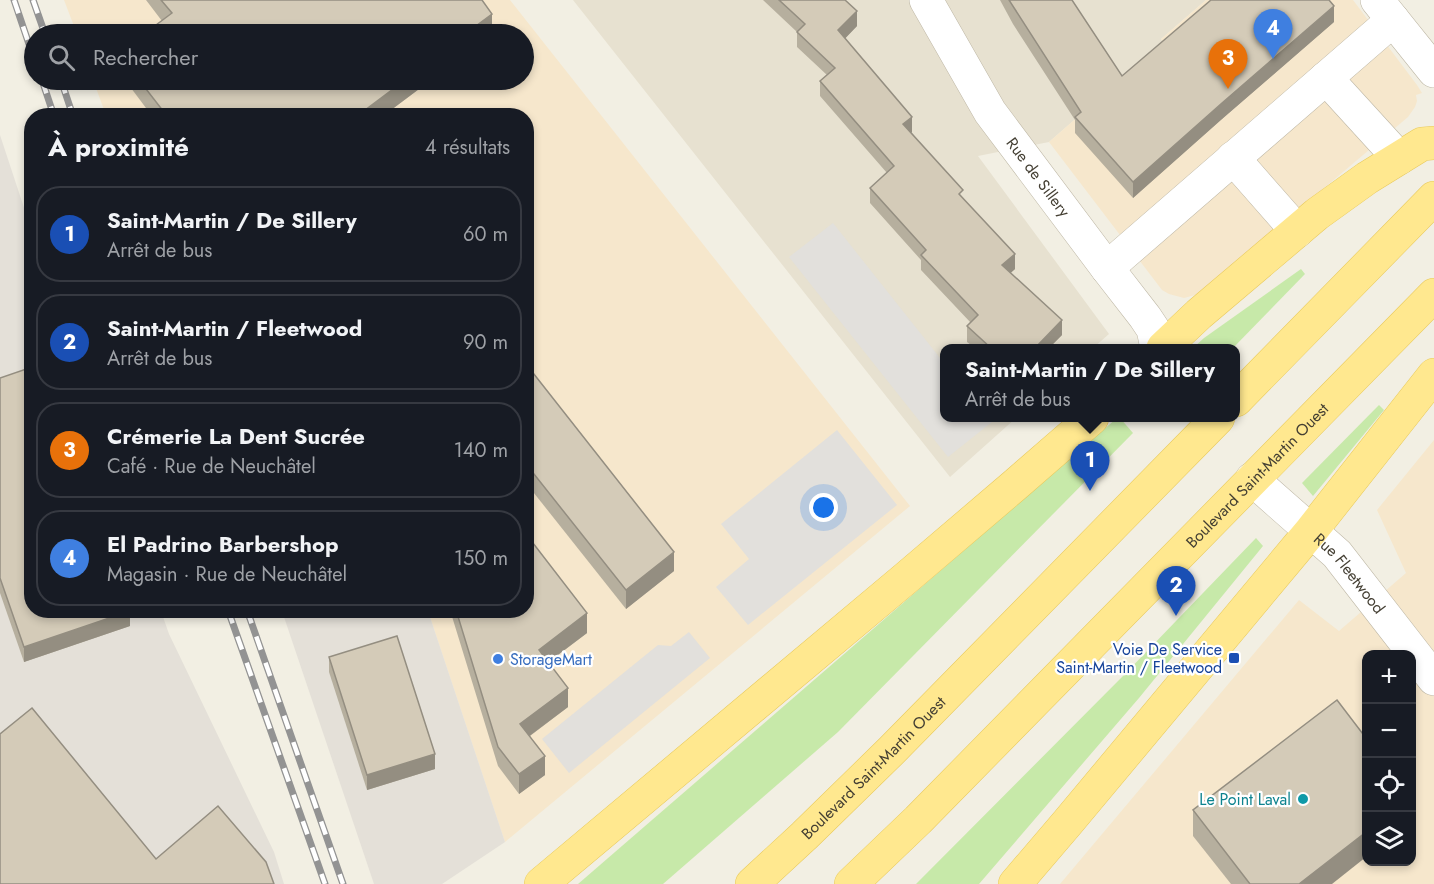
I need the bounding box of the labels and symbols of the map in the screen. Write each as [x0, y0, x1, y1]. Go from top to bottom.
pin: 4 [1254, 10, 1292, 59]
pin: 3 [1208, 40, 1248, 89]
street label: Rue de Sillery [1001, 132, 1077, 222]
street label: Boulevard Saint-Martin Ouest [1180, 397, 1334, 553]
pin: 1 [1070, 442, 1110, 491]
your location [809, 493, 838, 522]
street label: Rue Fleetwood [1309, 527, 1391, 618]
pin: 2 [1156, 566, 1196, 616]
place label: Voie De Service Saint-Martin / Fleetwood [1056, 638, 1222, 679]
place label: StorageMart [510, 648, 592, 671]
marker: Voie De Service Saint-Martin / Fleetwood [1227, 651, 1241, 665]
marker: StorageMart [491, 652, 505, 666]
street label: Boulevard Saint-Martin Ouest [796, 691, 951, 845]
place label: Le Point Laval [1199, 788, 1291, 811]
marker: Le Point Laval [1296, 792, 1310, 806]

